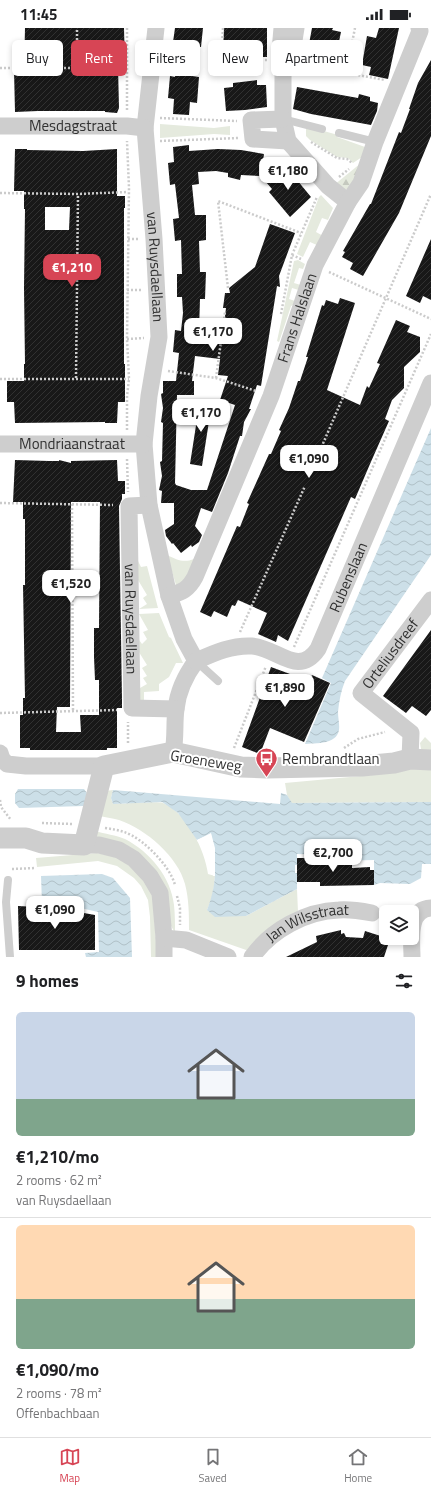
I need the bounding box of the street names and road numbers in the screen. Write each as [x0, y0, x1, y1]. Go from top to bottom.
street label: Mesdagstraat [29, 114, 118, 137]
street label: van Ruysdaellaan [141, 211, 170, 323]
street label: Frans Halslaan [271, 270, 322, 366]
street label: Mondriaanstraat [19, 432, 126, 455]
street label: Rubenslaan [323, 538, 373, 616]
street label: van Ruysdaellaan [119, 564, 143, 674]
street label: Orteliusdreef [356, 614, 424, 694]
street label: Groeneweg [169, 744, 244, 778]
street label: Jan Wilsstraat [260, 898, 350, 948]

